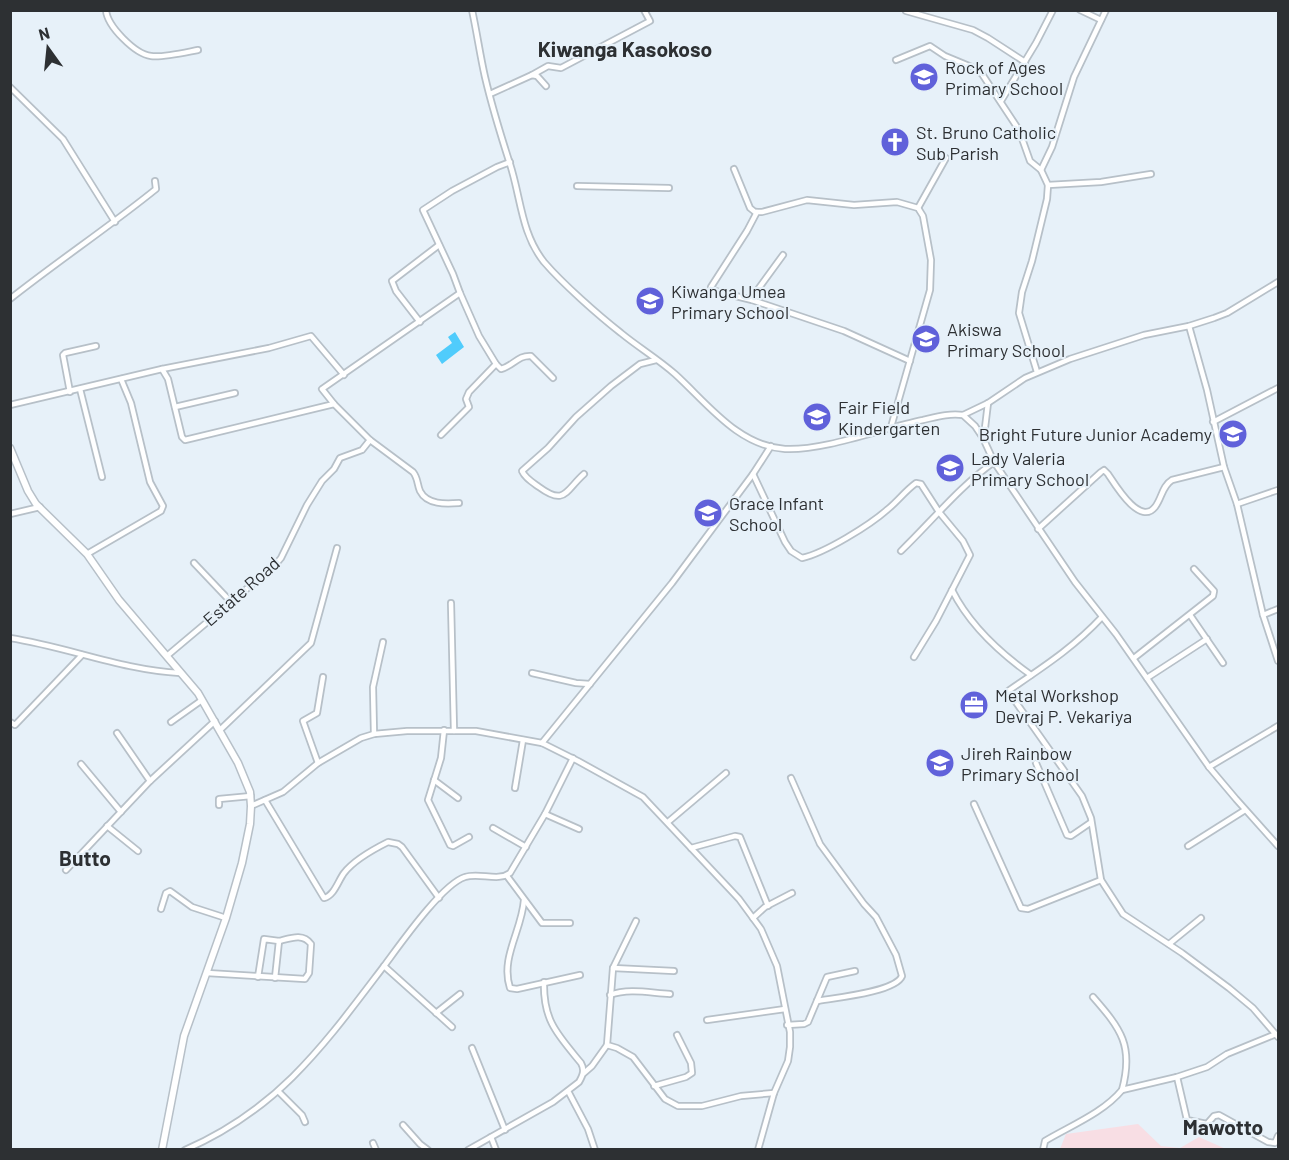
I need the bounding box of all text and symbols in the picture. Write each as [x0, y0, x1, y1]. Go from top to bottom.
north arrow [18, 18, 78, 78]
text: N [36, 22, 52, 44]
district label: Kiwanga Kasokoso [538, 36, 712, 61]
place label: Rock of Ages Primary School [945, 56, 1063, 99]
school or university icon: Rock of Ages Primary School [908, 61, 940, 93]
place label: St. Bruno Catholic Sub Parish [916, 121, 1056, 164]
church icon: St. Bruno Catholic Sub Parish [879, 126, 911, 158]
place label: Kiwanga Umea Primary School [671, 280, 789, 323]
school or university icon: Kiwanga Umea Primary School [634, 285, 666, 317]
place label: Akiswa Primary School [947, 318, 1065, 361]
school or university icon: Akiswa Primary School [910, 323, 942, 355]
place label: Fair Field Kindergarten [838, 396, 940, 439]
school or university icon: Fair Field Kindergarten [801, 401, 833, 433]
school or university icon: Bright Future Junior Academy [1217, 418, 1249, 450]
place label: Bright Future Junior Academy [979, 423, 1212, 445]
place label: Lady Valeria Primary School [971, 447, 1089, 490]
school or university icon: Lady Valeria Primary School [934, 452, 966, 484]
place label: Grace Infant School [729, 492, 824, 535]
school or university icon: Grace Infant School [692, 497, 724, 529]
street label: Estate Road [198, 552, 284, 630]
place label: Metal Workshop Devraj P. Vekariya [995, 684, 1132, 727]
office icon: Metal Workshop Devraj P. Vekariya [958, 689, 990, 721]
place label: Jireh Rainbow Primary School [961, 742, 1079, 785]
school or university icon: Jireh Rainbow Primary School [924, 747, 956, 779]
district label: Butto [59, 845, 111, 870]
district label: Mawotto [1183, 1114, 1263, 1139]

